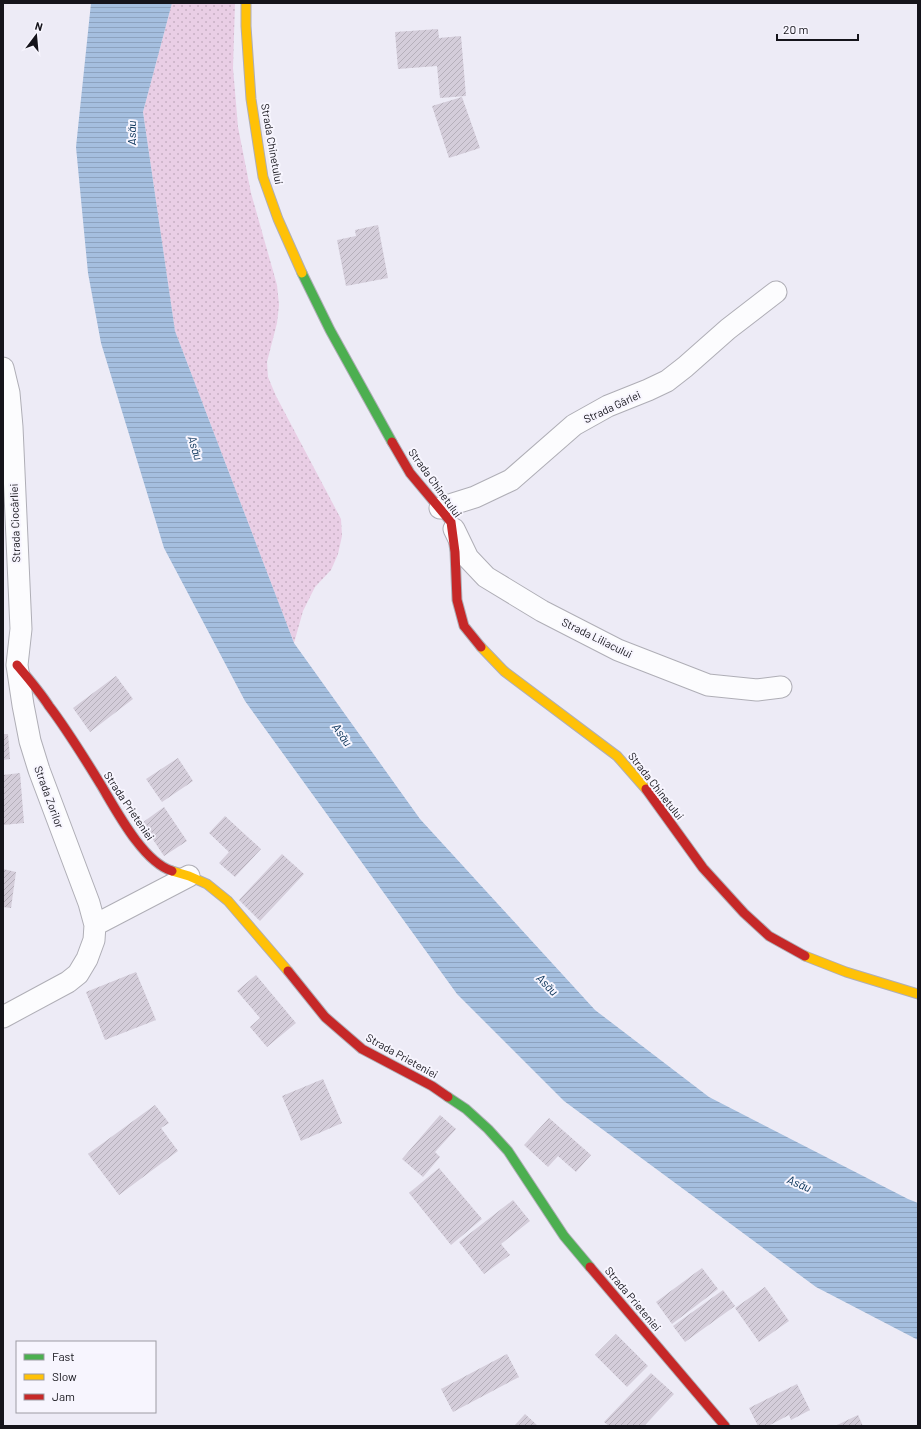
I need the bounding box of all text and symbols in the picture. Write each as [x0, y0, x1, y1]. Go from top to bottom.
north arrow [16, 16, 56, 56]
scale bar [777, 16, 858, 42]
text: N [34, 19, 44, 33]
text: 20 m [783, 22, 809, 36]
street label: Strada Chinetului [259, 102, 286, 186]
water label: Asău [124, 121, 138, 145]
street label: Strada Gârlei [581, 388, 643, 425]
water label: Asău [186, 434, 206, 462]
street label: Strada Chinetului [406, 446, 465, 520]
street label: Strada Ciocârliei [7, 483, 22, 563]
street label: Strada Liliacului [560, 615, 635, 660]
water label: Asău [330, 720, 356, 749]
street label: Strada Chinetului [626, 749, 687, 822]
street label: Strada Zorilor [32, 764, 67, 830]
street label: Strada Prieteniei [102, 769, 157, 843]
water label: Asău [534, 971, 561, 998]
street label: Strada Prieteniei [364, 1030, 441, 1081]
water label: Asău [785, 1172, 814, 1194]
street label: Strada Prieteniei [603, 1264, 664, 1334]
legend [16, 1341, 156, 1413]
text: Fast [52, 1349, 75, 1363]
text: Slow [52, 1369, 77, 1383]
text: Jam [52, 1389, 75, 1403]

